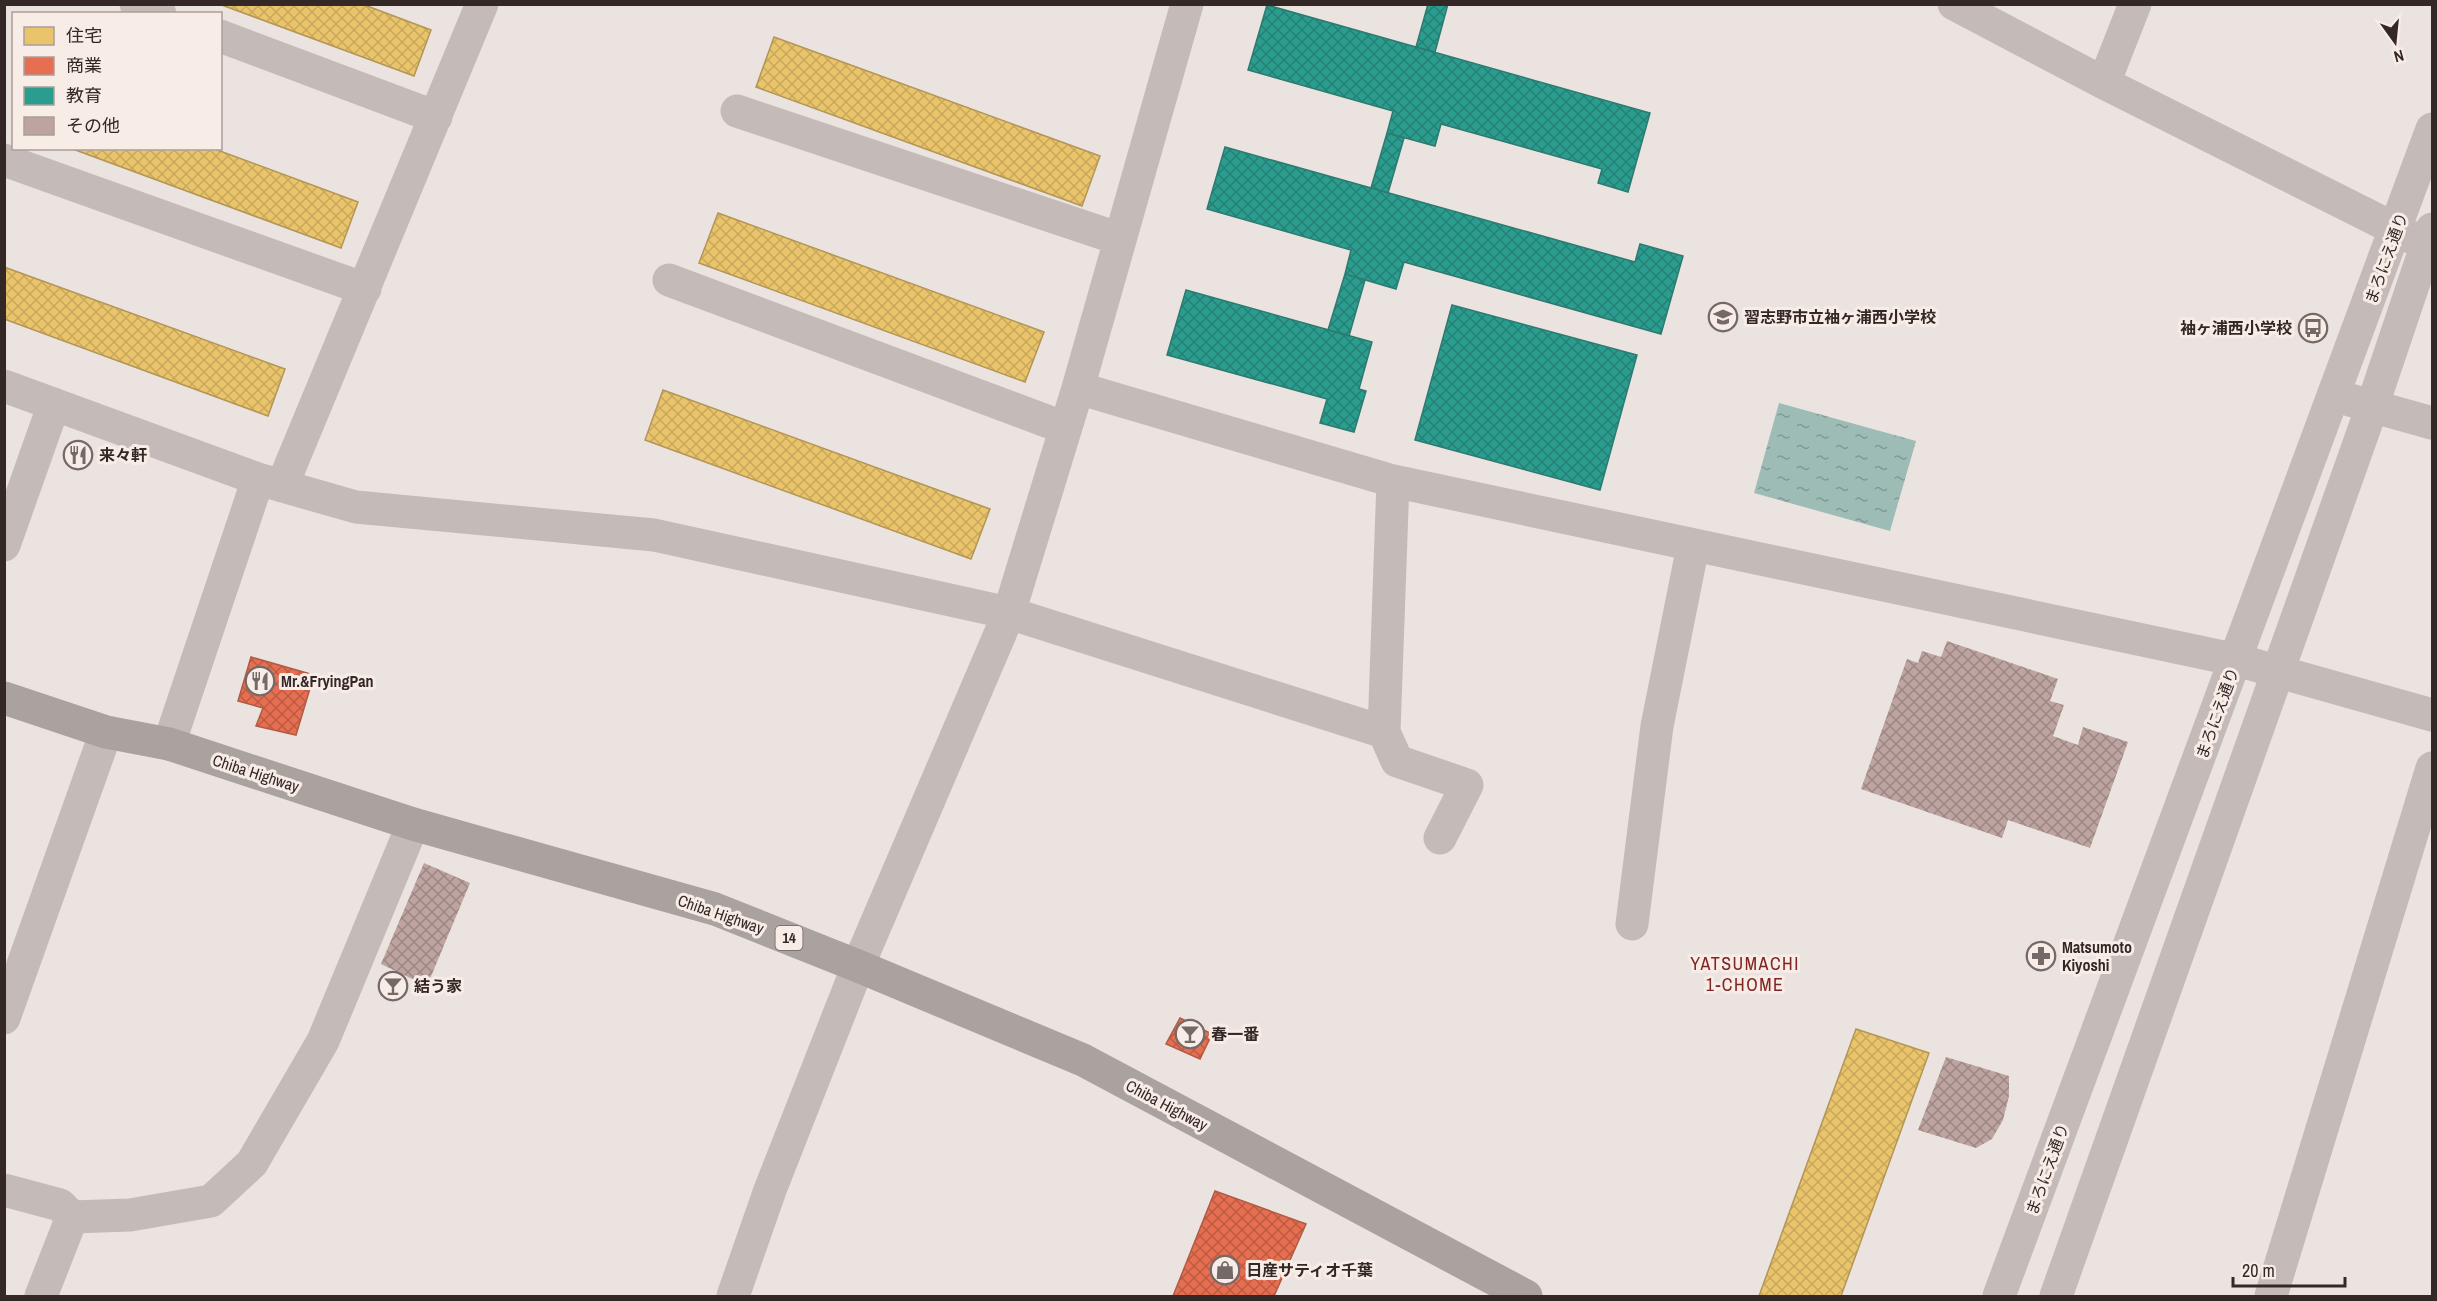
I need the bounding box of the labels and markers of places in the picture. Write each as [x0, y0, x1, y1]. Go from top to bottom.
school or university icon: 習志野市立袖ヶ浦西小学校 [1707, 301, 1739, 333]
place label: 習志野市立袖ヶ浦西小学校 [1744, 306, 1936, 328]
bus stop icon: 袖ヶ浦西小学校 [2297, 312, 2329, 344]
place label: 袖ヶ浦西小学校 [2180, 317, 2292, 339]
restaurant icon: 来々軒 [62, 439, 94, 471]
place label: 来々軒 [99, 444, 147, 466]
restaurant icon: Mr.&FryingPan [244, 665, 276, 697]
place label: Mr.&FryingPan [281, 670, 374, 692]
place label: Matsumoto Kiyoshi [2062, 936, 2132, 976]
pharmacy icon: Matsumoto Kiyoshi [2025, 940, 2057, 972]
bar icon: 結う家 [377, 970, 409, 1002]
place label: 結う家 [414, 975, 462, 997]
bar icon: 春一番 [1174, 1018, 1206, 1050]
place label: 春一番 [1211, 1023, 1259, 1045]
shop icon: 日産サティオ千葉 [1209, 1254, 1241, 1286]
place label: 日産サティオ千葉 [1246, 1259, 1373, 1281]

